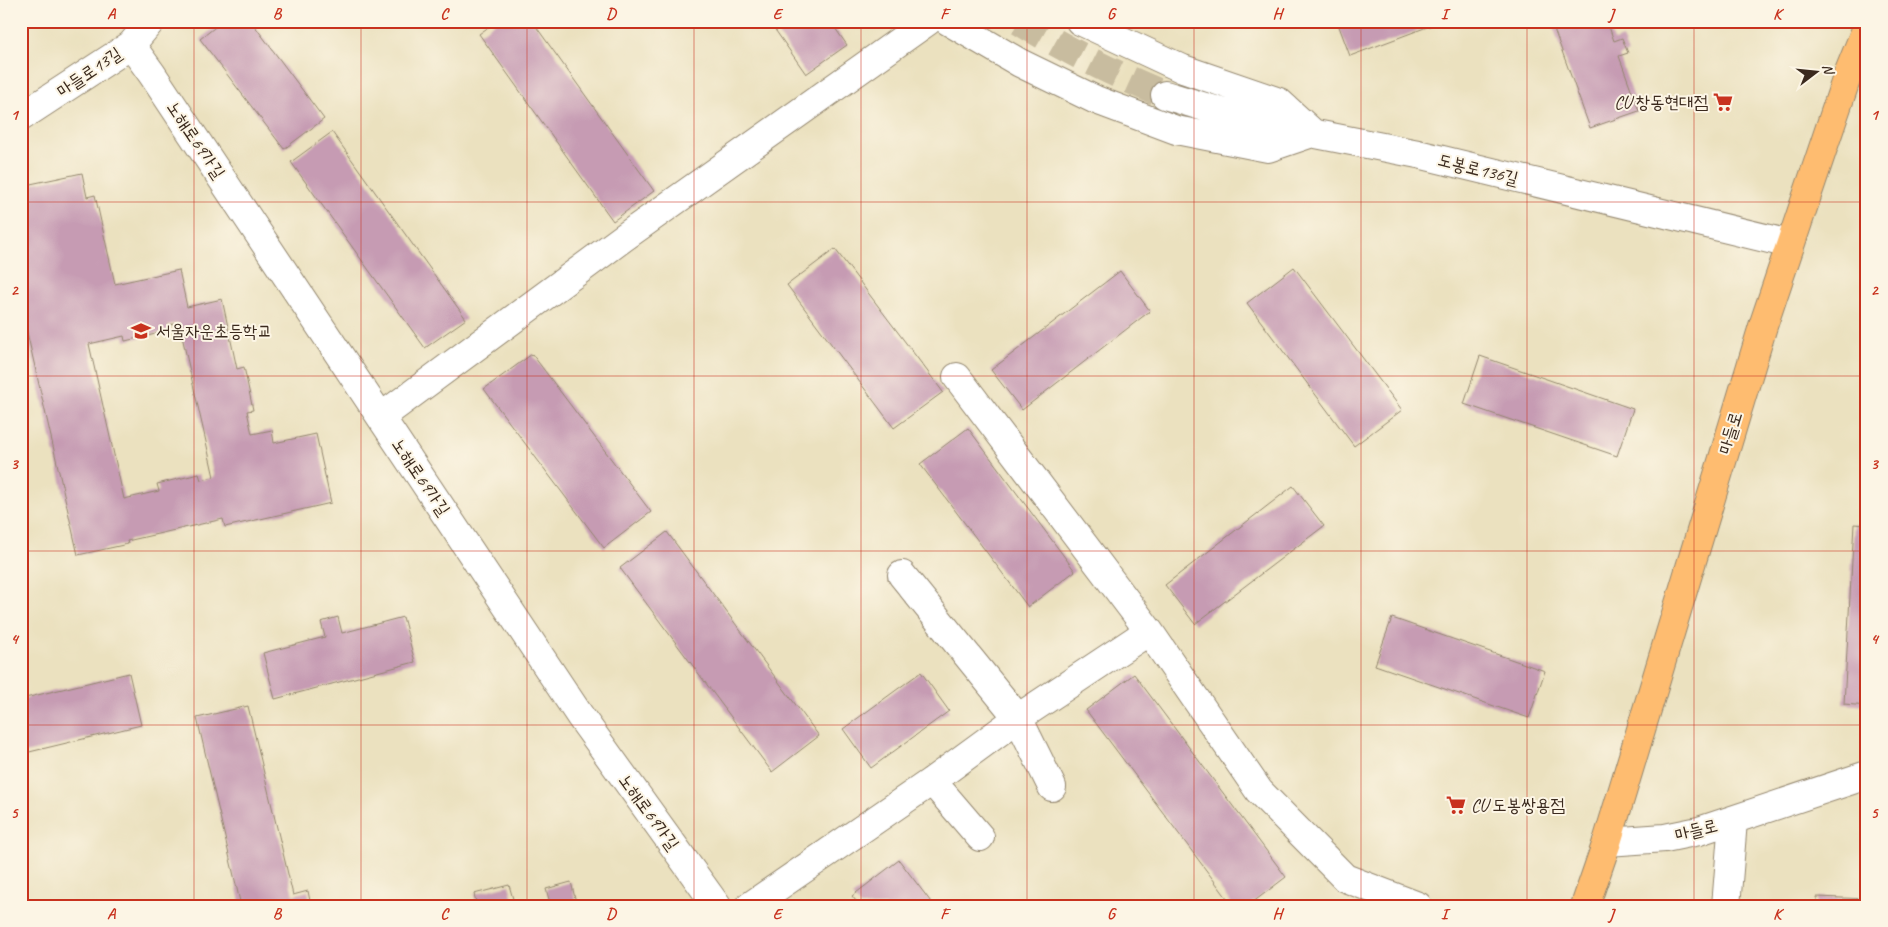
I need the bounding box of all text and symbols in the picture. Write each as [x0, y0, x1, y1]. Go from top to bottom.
text: A [107, 4, 117, 24]
text: B [273, 4, 283, 24]
text: C [440, 4, 450, 24]
text: D [606, 4, 617, 24]
text: E [773, 4, 784, 24]
text: F [940, 4, 951, 24]
text: G [1107, 4, 1117, 24]
text: H [1272, 4, 1284, 24]
text: I [1441, 4, 1451, 24]
text: J [1607, 4, 1616, 24]
text: K [1773, 4, 1785, 24]
street label: 마들로13길 [52, 42, 126, 102]
north arrow [1790, 48, 1840, 98]
text: N [1819, 62, 1838, 77]
place label: CU 창동현대점 [1614, 91, 1709, 113]
supermarket icon: CU 창동현대점 [1712, 91, 1734, 113]
street label: 노해로69가길 [162, 97, 230, 183]
text: 1 [10, 105, 19, 125]
text: 1 [1870, 105, 1879, 125]
street label: 도봉로136길 [1435, 148, 1521, 190]
text: 2 [10, 280, 19, 300]
text: 2 [1870, 280, 1879, 300]
school or university icon: 서울자운초등학교 [130, 320, 152, 342]
place label: 서울자운초등학교 [156, 320, 272, 342]
street label: 마들로 [1713, 409, 1747, 457]
street label: 노해로69가길 [387, 434, 455, 520]
text: 3 [10, 454, 19, 474]
text: 3 [1870, 454, 1879, 474]
text: 4 [10, 629, 19, 649]
text: 4 [1870, 629, 1879, 649]
street label: 노해로69가길 [614, 770, 684, 855]
supermarket icon: CU 도봉쌍용점 [1445, 794, 1467, 816]
place label: CU 도봉쌍용점 [1471, 794, 1565, 816]
text: 5 [11, 803, 20, 823]
text: 5 [1871, 803, 1880, 823]
street label: 마들로 [1672, 814, 1720, 846]
text: A [107, 904, 117, 924]
text: B [273, 904, 283, 924]
text: C [440, 904, 450, 924]
text: D [606, 904, 617, 924]
text: E [773, 904, 784, 924]
text: F [940, 904, 951, 924]
text: G [1107, 904, 1117, 924]
text: H [1272, 904, 1284, 924]
text: I [1441, 904, 1451, 924]
text: J [1607, 904, 1616, 924]
text: K [1773, 904, 1785, 924]

